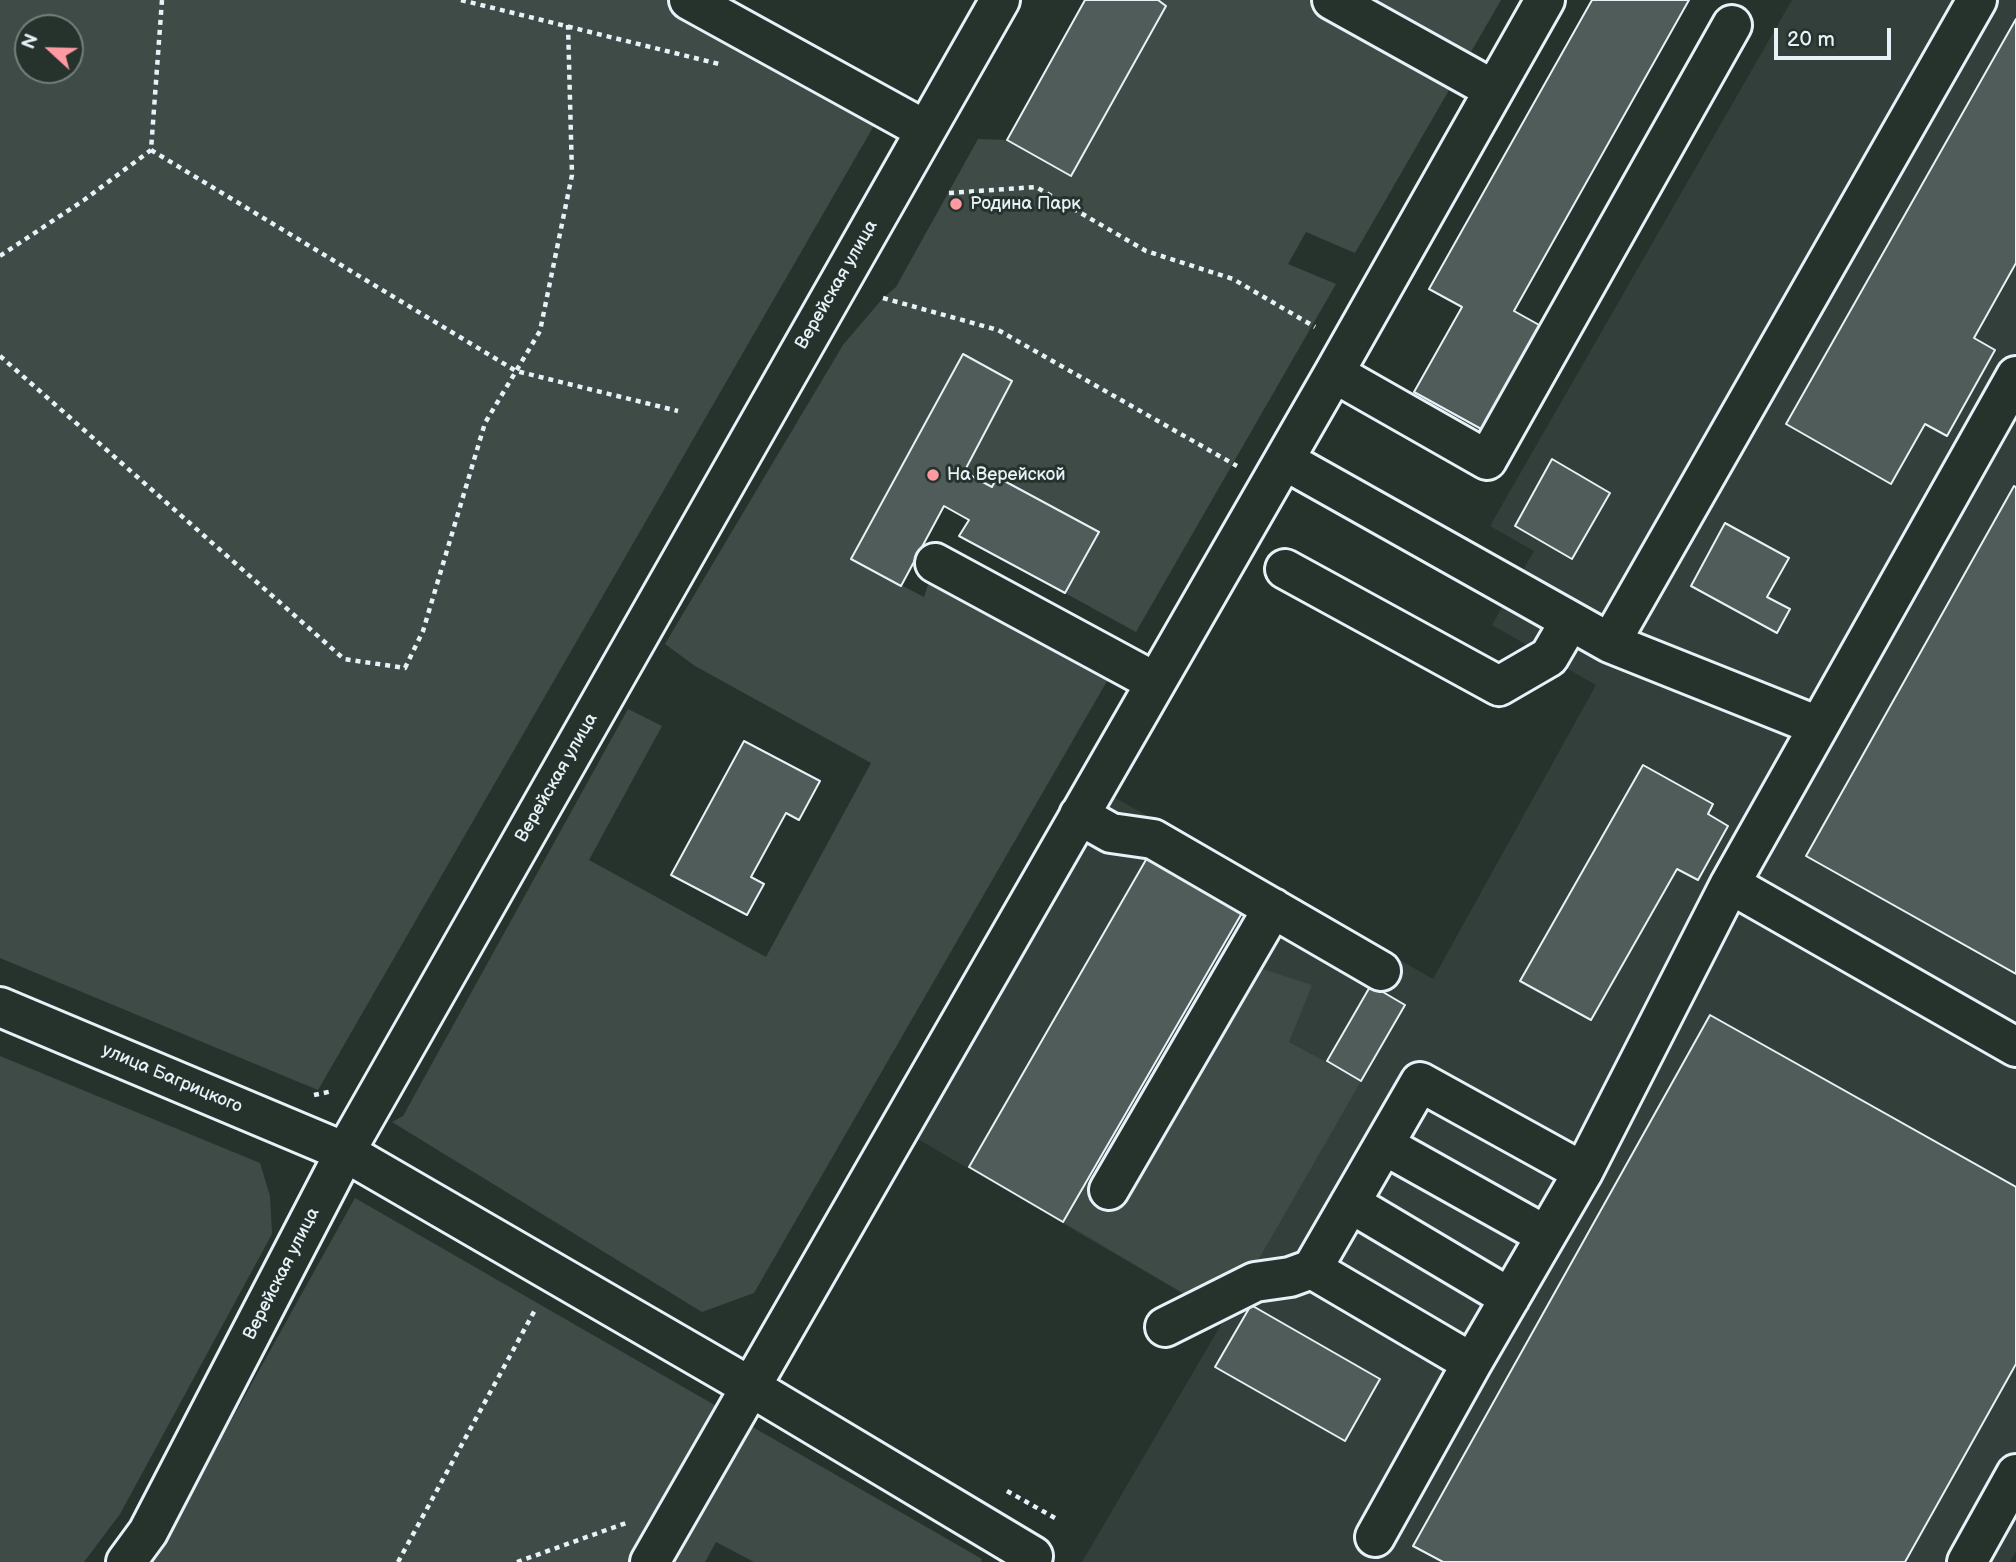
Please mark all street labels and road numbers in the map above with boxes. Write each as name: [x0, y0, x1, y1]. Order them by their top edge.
street label: Верейская улица: [791, 217, 883, 353]
street label: Верейская улица: [511, 710, 603, 846]
street label: улица Багрицкого: [99, 1040, 245, 1118]
street label: Верейская улица: [239, 1204, 325, 1344]

